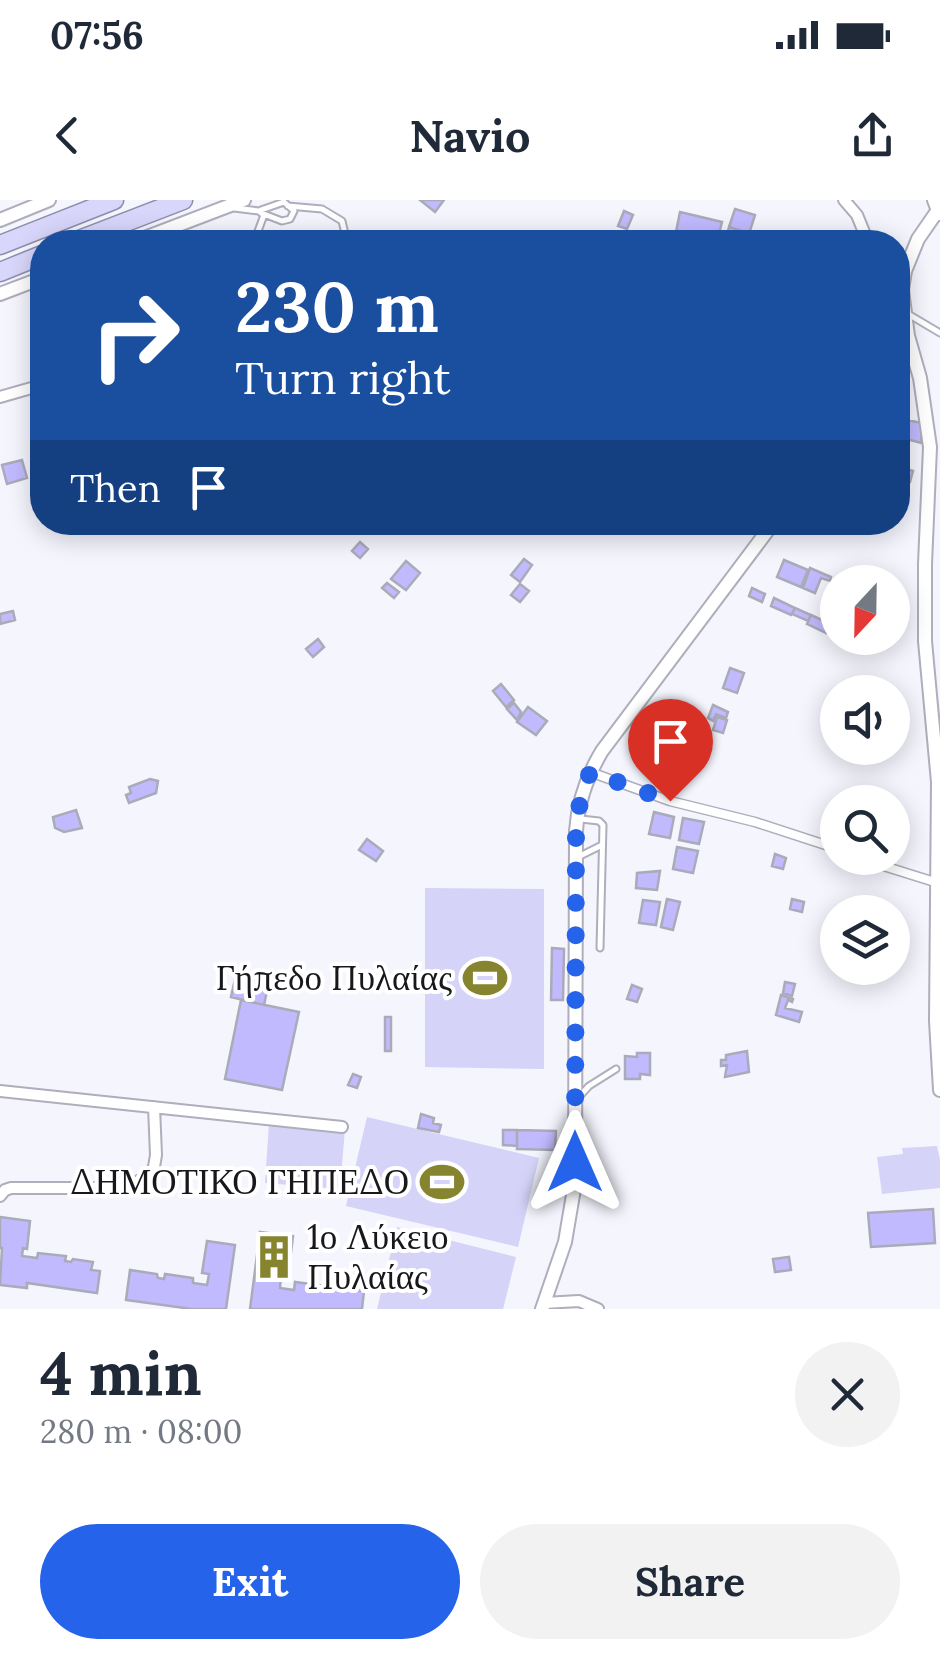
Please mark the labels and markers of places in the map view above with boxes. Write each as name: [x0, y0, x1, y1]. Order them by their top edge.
pin: [628, 699, 713, 802]
sports icon: Γήπεδο Πυλαίας: [461, 954, 509, 1002]
place label: Γήπεδο Πυλαίας: [215, 955, 452, 1000]
sports icon: ΔΗΜΟΤΙΚΟ ΓΗΠΕΔΟ: [418, 1158, 466, 1206]
place label: ΔΗΜΟΤΙΚΟ ΓΗΠΕΔΟ: [70, 1159, 409, 1204]
place label: 1ο Λύκειο Πυλαίας: [307, 1214, 448, 1299]
building icon: 1ο Λύκειο Πυλαίας: [250, 1233, 298, 1281]

